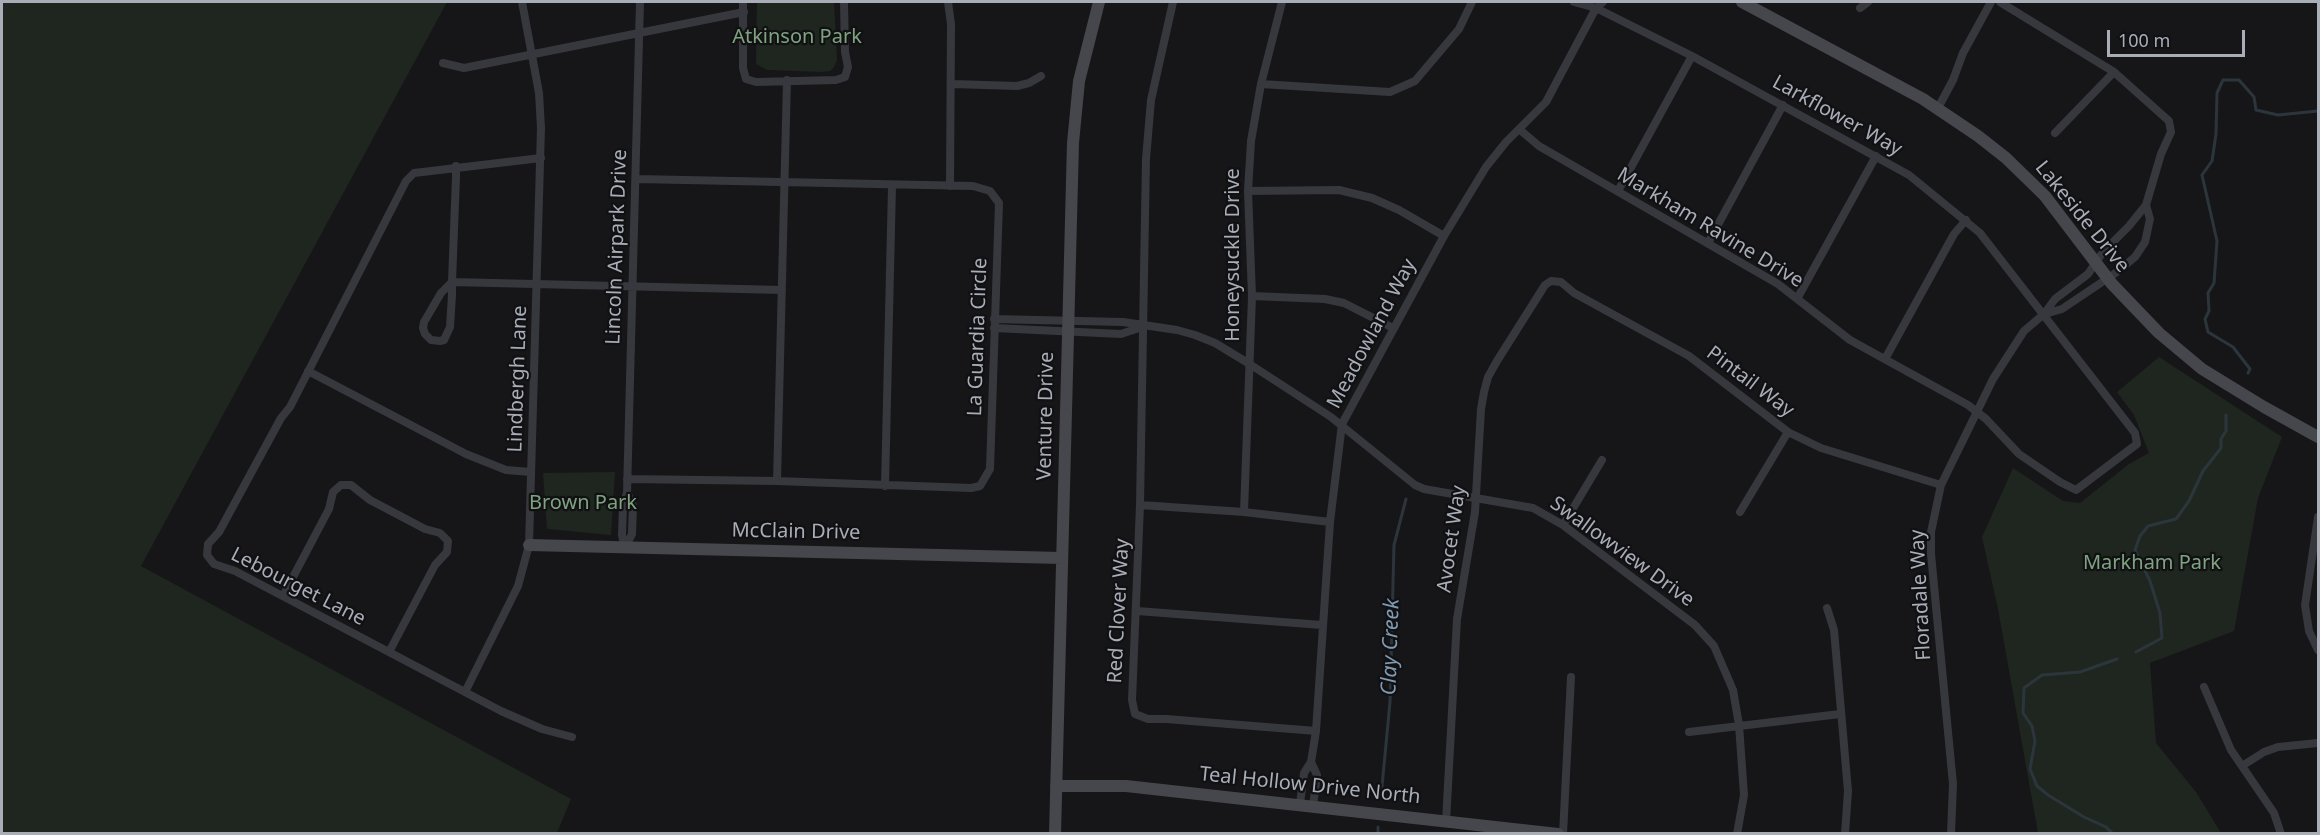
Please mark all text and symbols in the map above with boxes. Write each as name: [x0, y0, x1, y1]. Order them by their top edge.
scale bar: [2110, 18, 2248, 56]
park label: Atkinson Park: [732, 25, 862, 49]
text: 100 m: [2118, 28, 2170, 52]
street label: Larkflower Way: [1768, 70, 1906, 162]
street label: Lincoln Airpark Drive: [602, 149, 632, 345]
street label: Lakeside Drive: [2030, 156, 2134, 278]
street label: Markham Ravine Drive: [1613, 163, 1807, 293]
street label: Honeysuckle Drive: [1221, 168, 1245, 342]
street label: Meadowland Way: [1322, 255, 1422, 413]
street label: La Guardia Circle: [963, 257, 993, 417]
street label: Lindbergh Lane: [503, 305, 533, 453]
street label: Pintail Way: [1702, 341, 1798, 423]
street label: Venture Drive: [1033, 351, 1059, 481]
street label: Avocet Way: [1433, 484, 1471, 594]
park label: Brown Park: [529, 491, 637, 515]
street label: Swallowview Drive: [1545, 492, 1699, 612]
street label: McClain Drive: [731, 519, 861, 545]
street label: Floradale Way: [1906, 529, 1936, 661]
street label: Red Clover Way: [1103, 538, 1135, 684]
street label: Lebourget Lane: [227, 543, 369, 631]
park label: Markham Park: [2083, 551, 2221, 575]
water label: Clay Creek: [1377, 598, 1405, 696]
street label: Teal Hollow Drive North: [1198, 762, 1422, 810]

